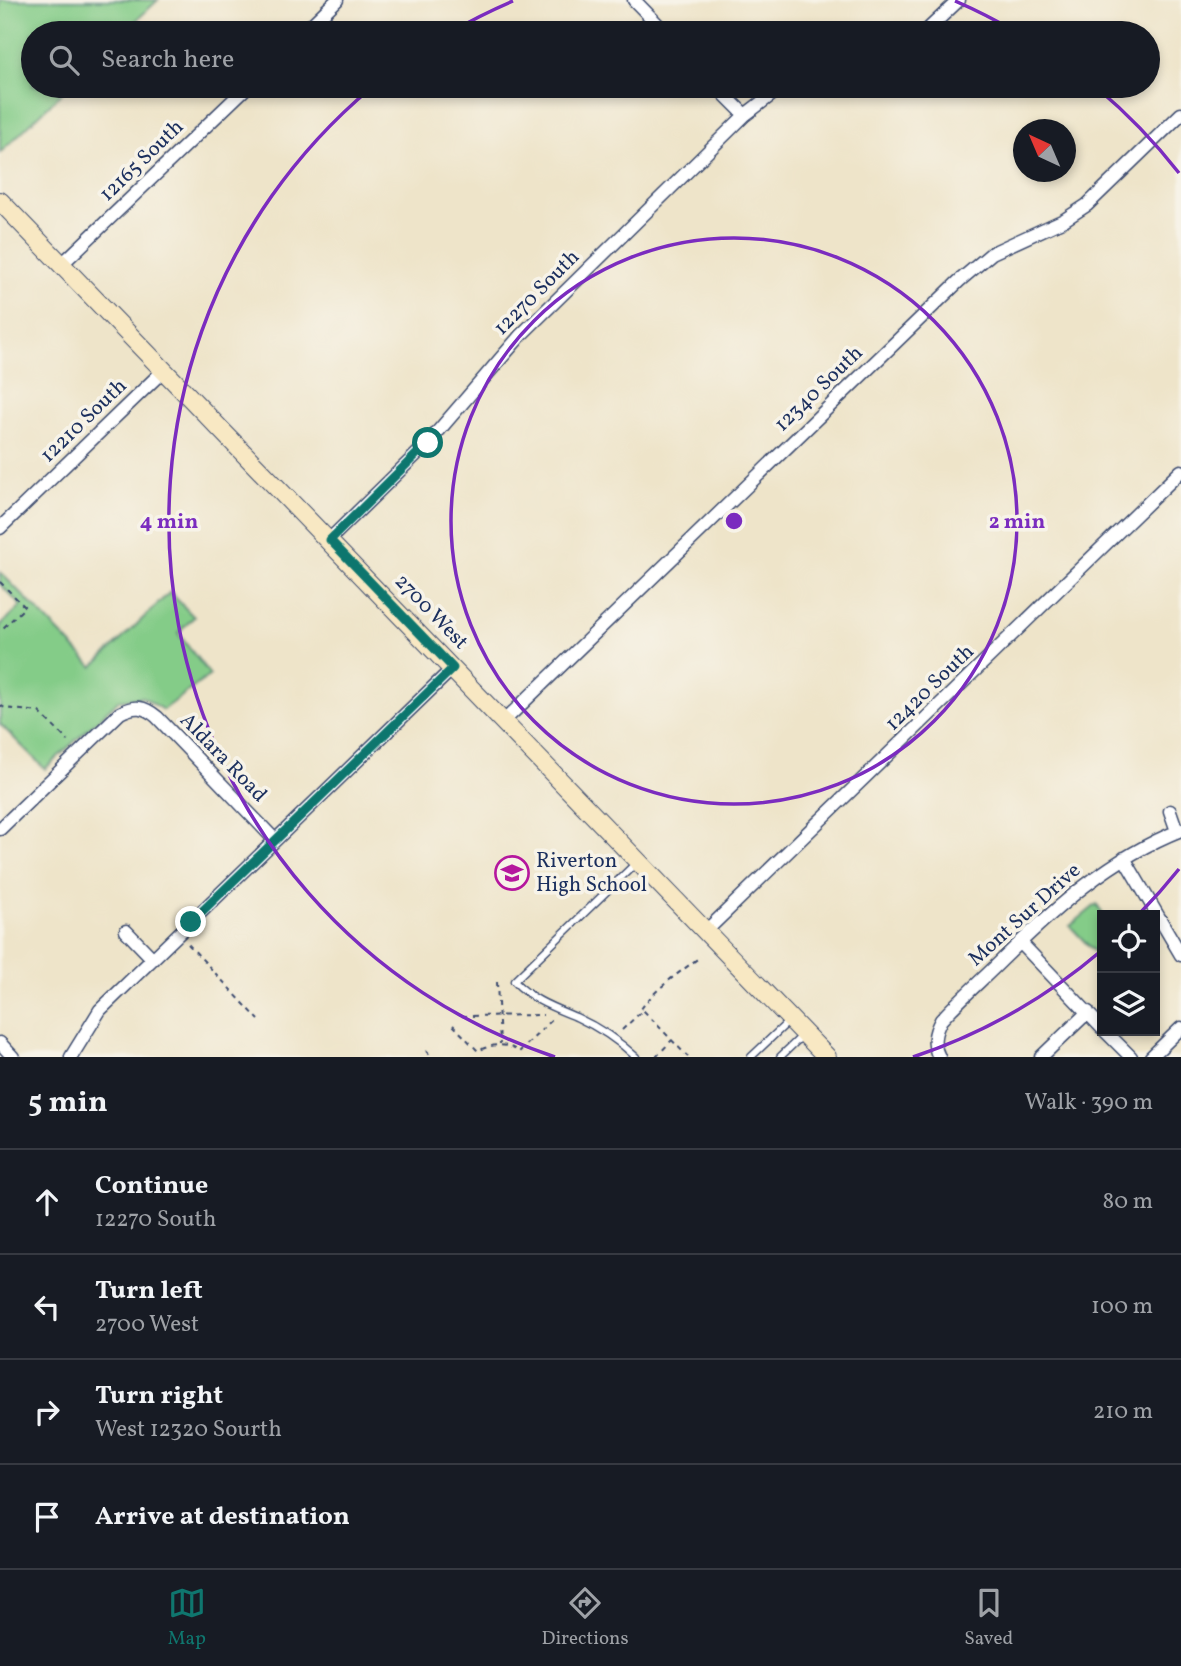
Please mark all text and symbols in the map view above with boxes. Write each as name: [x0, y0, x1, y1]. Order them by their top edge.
search box: [21, 21, 1160, 98]
icon: search: [45, 41, 83, 79]
text: Search here: [101, 42, 234, 78]
street label: 12165 South: [93, 113, 191, 209]
north arrow: [1013, 119, 1076, 182]
street label: 12270 South: [488, 244, 586, 342]
street label: 12340 South: [768, 339, 870, 439]
street label: 12210 South: [34, 372, 134, 470]
route start: [412, 427, 443, 458]
text: 4 min: [140, 508, 198, 537]
text: 2 min: [989, 508, 1045, 537]
centre of rings: [722, 509, 746, 533]
street label: 2700 West: [388, 568, 474, 656]
street label: 12420 South: [879, 638, 981, 738]
street label: Aldara Road: [173, 707, 273, 809]
place label: Riverton High School: [536, 847, 647, 900]
school or university icon: Riverton High School: [493, 854, 531, 892]
street label: Mont Sur Drive: [962, 857, 1088, 973]
route end: [175, 906, 206, 937]
map controls: [1097, 910, 1160, 1036]
button: locate: [1097, 910, 1160, 973]
button: layers: [1097, 973, 1160, 1036]
text: 5 min: [28, 1082, 108, 1124]
text: Walk · 390 m: [1024, 1087, 1153, 1119]
text: Continue: [95, 1168, 208, 1204]
icon: ahead: [28, 1183, 66, 1221]
text: 80 m: [1103, 1186, 1153, 1218]
text: 12270 South: [95, 1204, 216, 1236]
text: Turn left: [95, 1273, 203, 1309]
icon: left: [28, 1288, 66, 1326]
text: 100 m: [1091, 1291, 1153, 1323]
text: 2700 West: [95, 1309, 199, 1341]
text: Turn right: [95, 1378, 223, 1414]
icon: right: [28, 1393, 66, 1431]
text: 210 m: [1093, 1396, 1153, 1428]
text: West 12320 Sourth: [95, 1414, 282, 1446]
icon: arrive: [28, 1498, 66, 1536]
text: Arrive at destination: [95, 1499, 350, 1535]
tab: Map: [168, 1584, 206, 1652]
tab: Directions: [542, 1584, 629, 1652]
tab: Saved: [964, 1584, 1013, 1652]

